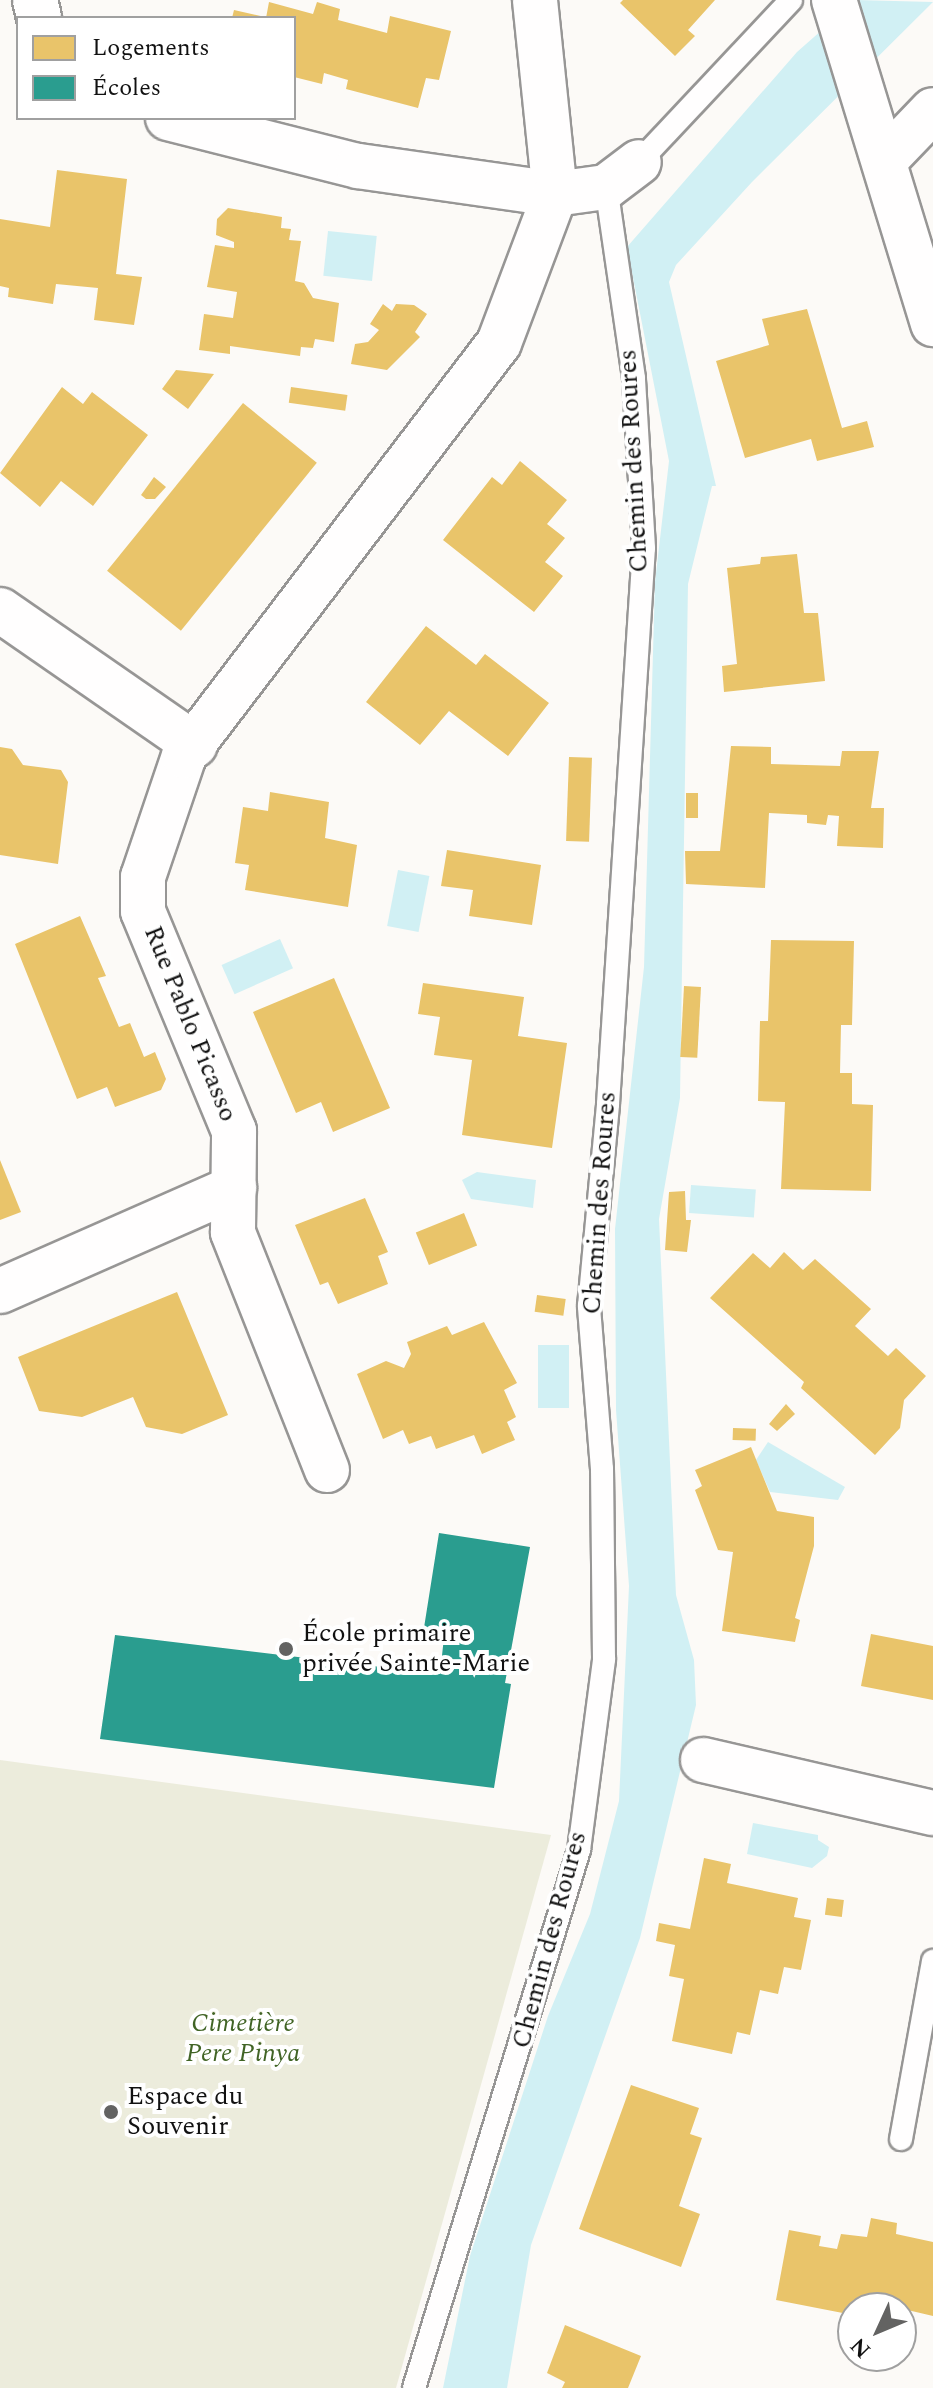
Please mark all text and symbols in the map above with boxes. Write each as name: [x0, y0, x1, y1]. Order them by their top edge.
legend: [16, 16, 296, 120]
text: Logements: [92, 30, 210, 66]
text: Écoles: [92, 70, 161, 106]
street label: Chemin des Roures: [613, 349, 655, 573]
street label: Rue Pablo Picasso: [137, 922, 243, 1126]
street label: Chemin des Roures: [577, 1090, 623, 1316]
place label: École primaire privée Sainte-Marie: [302, 1618, 530, 1680]
marker: École primaire privée Sainte-Marie: [277, 1640, 295, 1658]
street label: Chemin des Roures: [506, 1828, 594, 2052]
park label: Cimetière Pere Pinya: [186, 2008, 300, 2070]
place label: Espace du Souvenir: [127, 2081, 243, 2142]
marker: Espace du Souvenir: [102, 2103, 120, 2121]
north arrow: [837, 2292, 917, 2372]
text: N: [843, 2330, 879, 2366]

